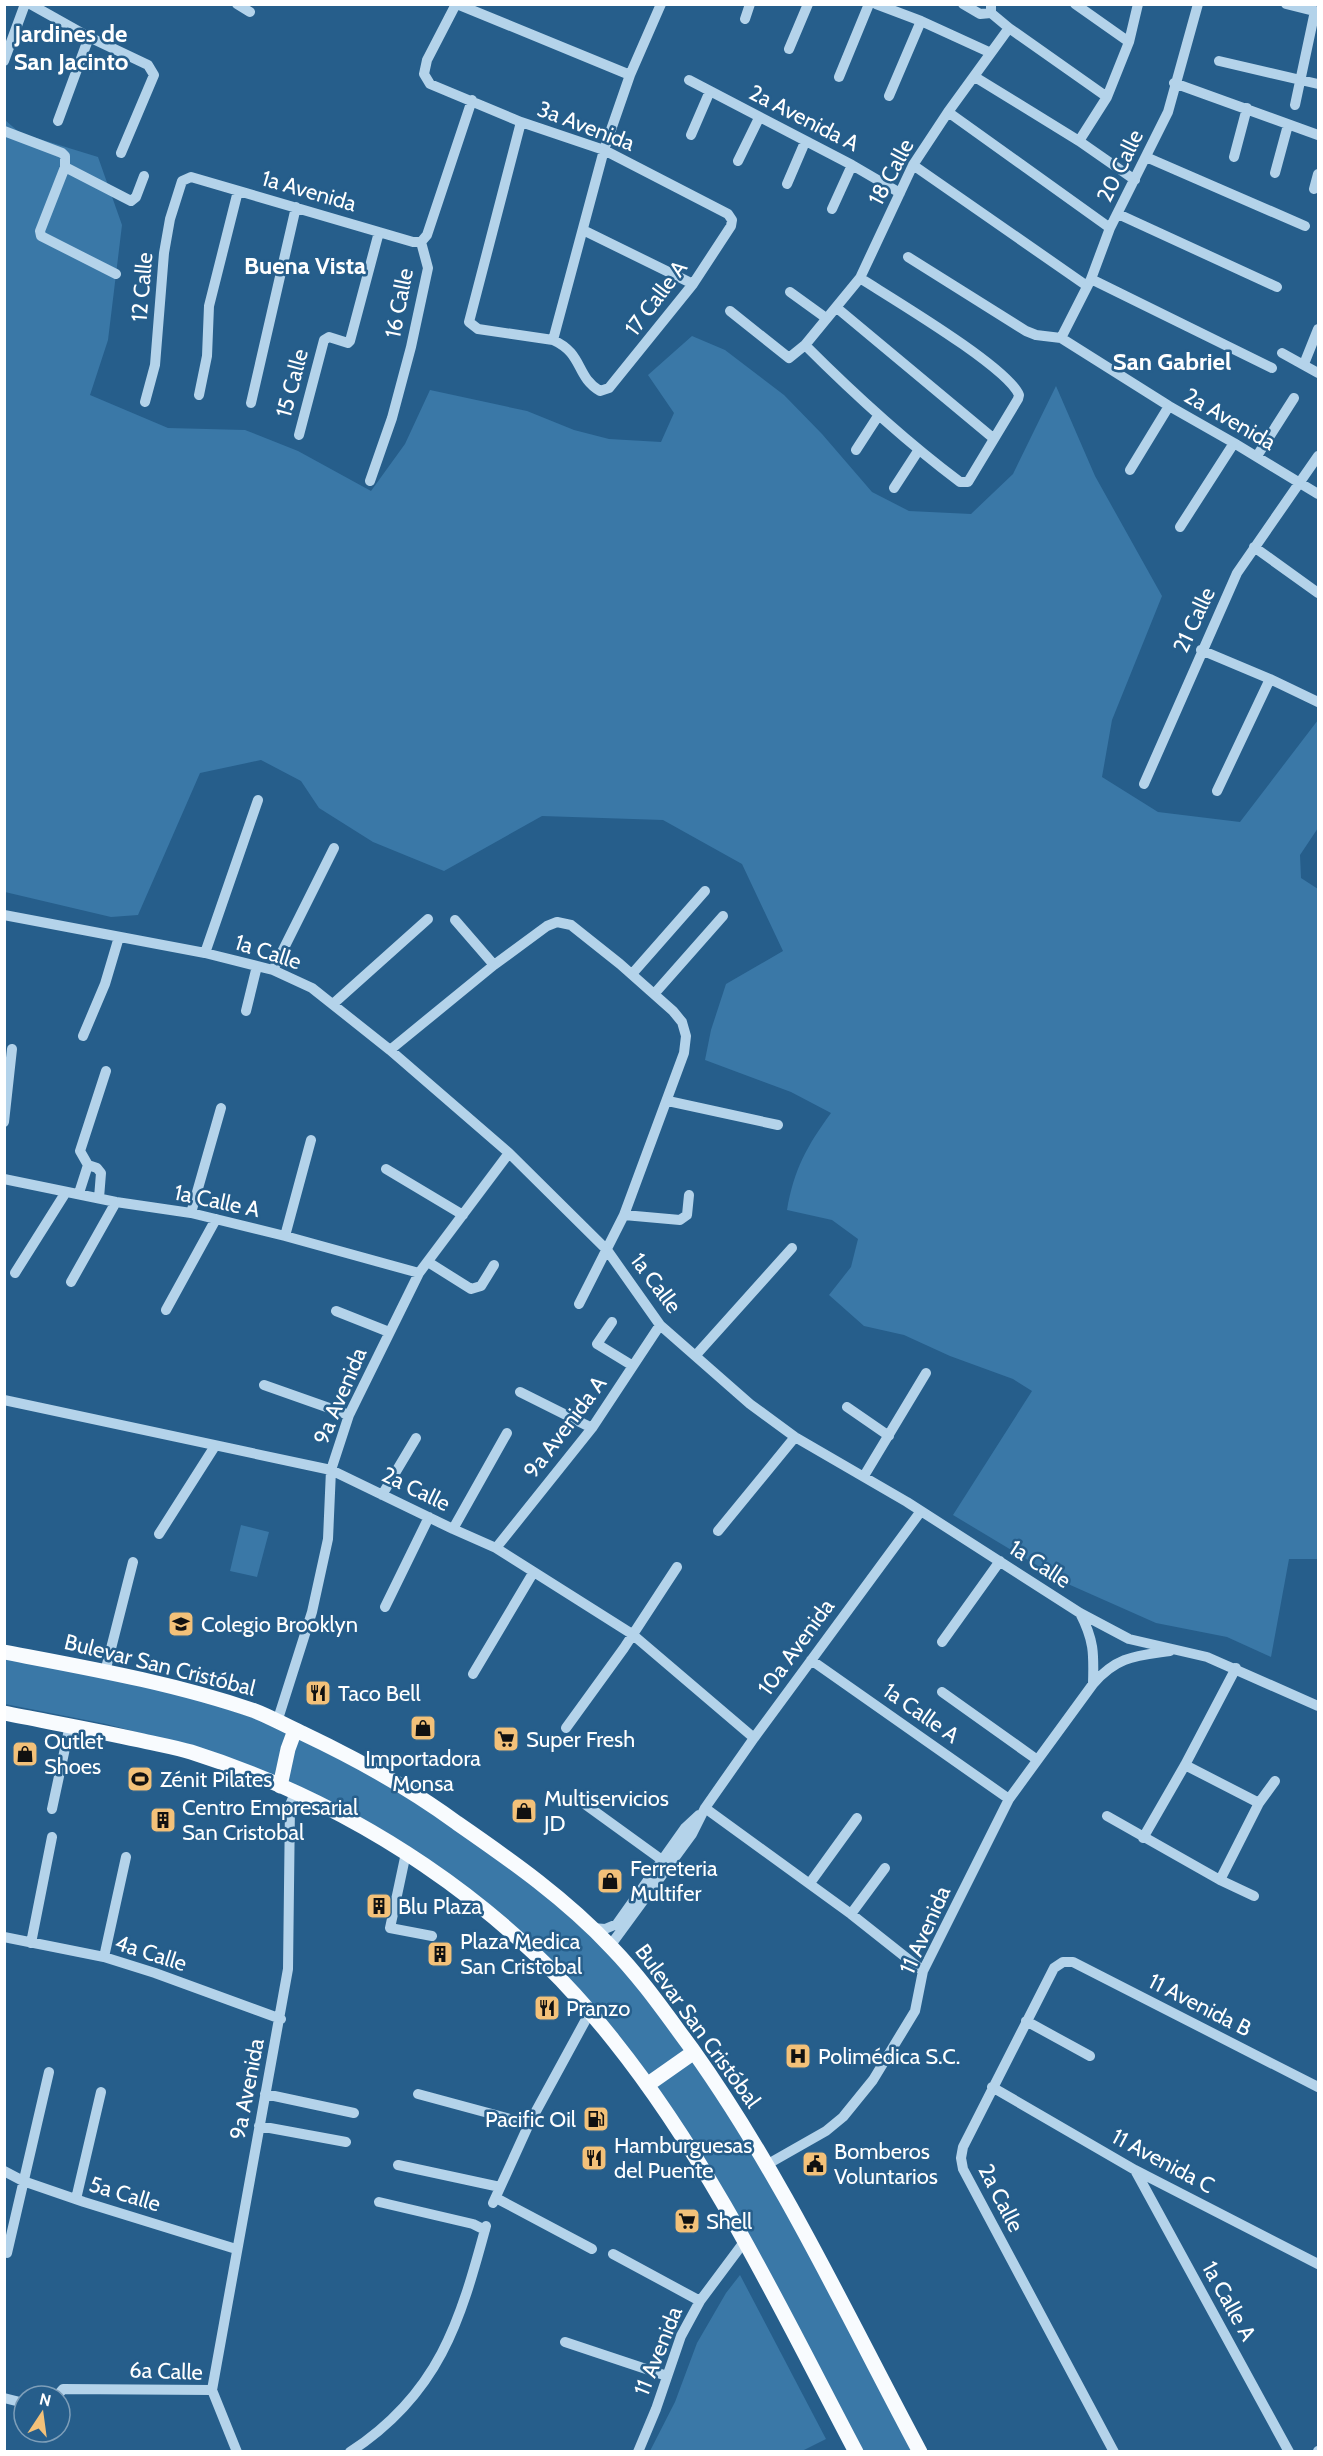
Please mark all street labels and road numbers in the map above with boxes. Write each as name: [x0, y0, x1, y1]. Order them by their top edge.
street label: 2a Avenida A: [744, 79, 864, 157]
street label: 3a Avenida: [534, 95, 639, 157]
street label: 20 Calle: [1091, 125, 1149, 207]
street label: 18 Calle: [862, 134, 920, 210]
street label: 1a Avenida: [259, 165, 360, 217]
street label: 12 Calle: [126, 251, 158, 323]
street label: 17 Calle A: [619, 255, 693, 341]
street label: 16 Calle: [379, 266, 419, 340]
street label: 15 Calle: [270, 346, 314, 420]
street label: 2a Avenida: [1179, 382, 1281, 456]
street label: 21 Calle: [1167, 583, 1221, 657]
street label: 1a Calle: [231, 929, 305, 975]
street label: 1a Calle A: [172, 1179, 263, 1223]
street label: 1a Calle: [625, 1248, 687, 1318]
street label: 9a Avenida: [308, 1343, 373, 1448]
street label: 9a Avenida A: [518, 1370, 612, 1483]
street label: 2a Calle: [377, 1461, 455, 1517]
street label: 1a Calle: [1004, 1534, 1076, 1594]
street label: 10a Avenida: [752, 1593, 840, 1700]
street label: Bulevar San Cristóbal: [62, 1628, 259, 1702]
street label: 1a Calle A: [878, 1677, 965, 1749]
street label: 11 Avenida: [894, 1881, 957, 1978]
street label: 4a Calle: [112, 1929, 190, 1977]
street label: Bulevar San Cristóbal: [629, 1939, 767, 2114]
street label: 11 Avenida B: [1144, 1968, 1256, 2042]
street label: 9a Avenida: [224, 2036, 270, 2142]
street label: 11 Avenida C: [1107, 2123, 1219, 2199]
street label: 2a Calle: [972, 2159, 1030, 2237]
street label: 5a Calle: [86, 2170, 164, 2218]
street label: 1a Calle A: [1196, 2256, 1262, 2346]
street label: 11 Avenida: [628, 2302, 688, 2399]
street label: 6a Calle: [129, 2356, 203, 2386]

